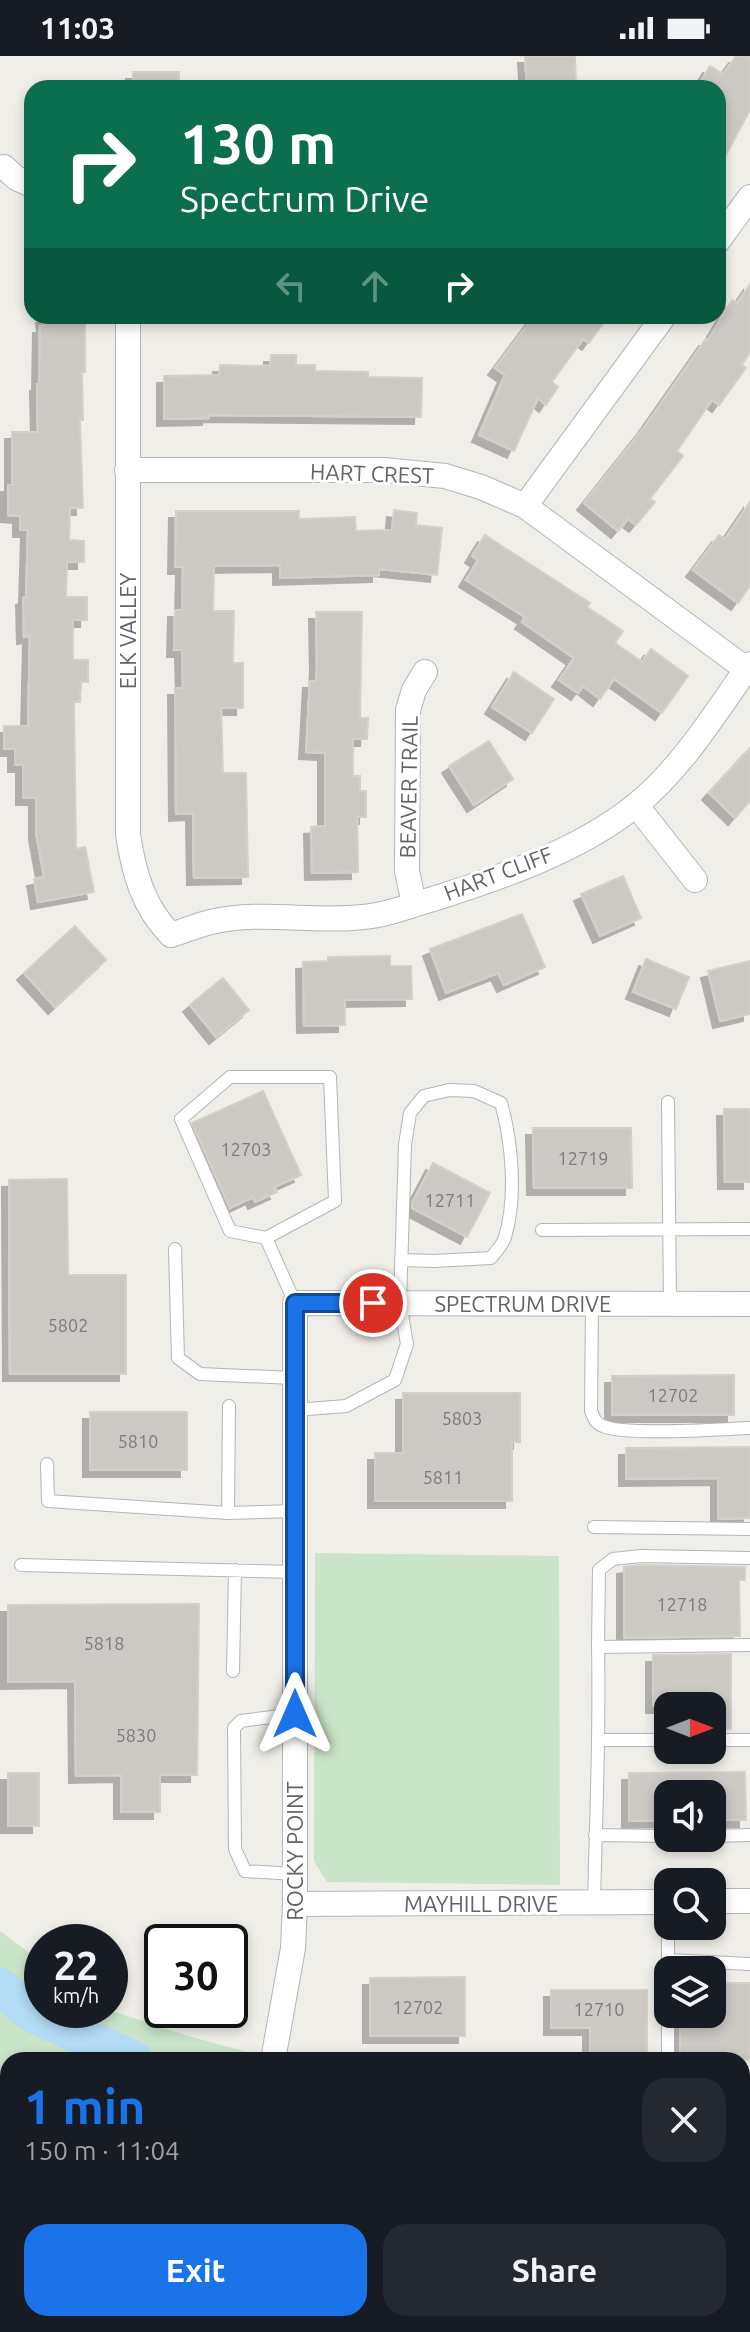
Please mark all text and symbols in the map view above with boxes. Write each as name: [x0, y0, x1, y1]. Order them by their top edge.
text: 11:03: [40, 11, 115, 45]
icon: right: [48, 112, 152, 216]
text: 130 m: [180, 112, 336, 175]
text: Spectrum Drive: [180, 178, 429, 219]
icon: left: [269, 264, 313, 308]
icon: ahead: [353, 264, 397, 308]
icon: right: [437, 264, 481, 308]
street label: HART CREST: [310, 458, 434, 488]
street label: ELK VALLEY: [115, 572, 140, 689]
street label: BEAVER TRAIL: [394, 715, 422, 859]
street label: HART CLIFF: [440, 841, 556, 905]
house number: 12703: [221, 1139, 271, 1159]
house number: 12719: [558, 1148, 608, 1168]
house number: 12711: [425, 1190, 475, 1210]
pin: [339, 1269, 407, 1337]
icon: arrive: [351, 1281, 395, 1325]
street label: SPECTRUM DRIVE: [435, 1291, 611, 1316]
house number: 5802: [48, 1315, 88, 1335]
house number: 12702: [648, 1385, 698, 1405]
house number: 5803: [442, 1408, 482, 1428]
house number: 5810: [118, 1431, 158, 1451]
house number: 5811: [423, 1467, 463, 1487]
house number: 12718: [657, 1594, 707, 1614]
house number: 5818: [84, 1633, 124, 1653]
position arrow: [253, 1672, 337, 1756]
north arrow: [654, 1692, 726, 1764]
map controls: [654, 1692, 726, 2028]
house number: 5830: [116, 1725, 156, 1745]
button: sound: [654, 1780, 726, 1852]
street label: ROCKY POINT: [282, 1781, 307, 1921]
button: search: [654, 1868, 726, 1940]
street label: MAYHILL DRIVE: [404, 1891, 558, 1916]
speed limit sign: 30: [144, 1924, 248, 2028]
text: 22: [53, 1943, 99, 1988]
button: layers: [654, 1956, 726, 2028]
text: km/h: [53, 1984, 99, 2007]
house number: 12702: [393, 1997, 443, 2017]
house number: 12710: [574, 1999, 624, 2019]
button: close: [642, 2078, 726, 2162]
text: 1 min: [24, 2079, 145, 2133]
text: 150 m · 11:04: [24, 2136, 180, 2165]
button: Exit: [24, 2224, 367, 2316]
button: Share: [383, 2224, 726, 2316]

